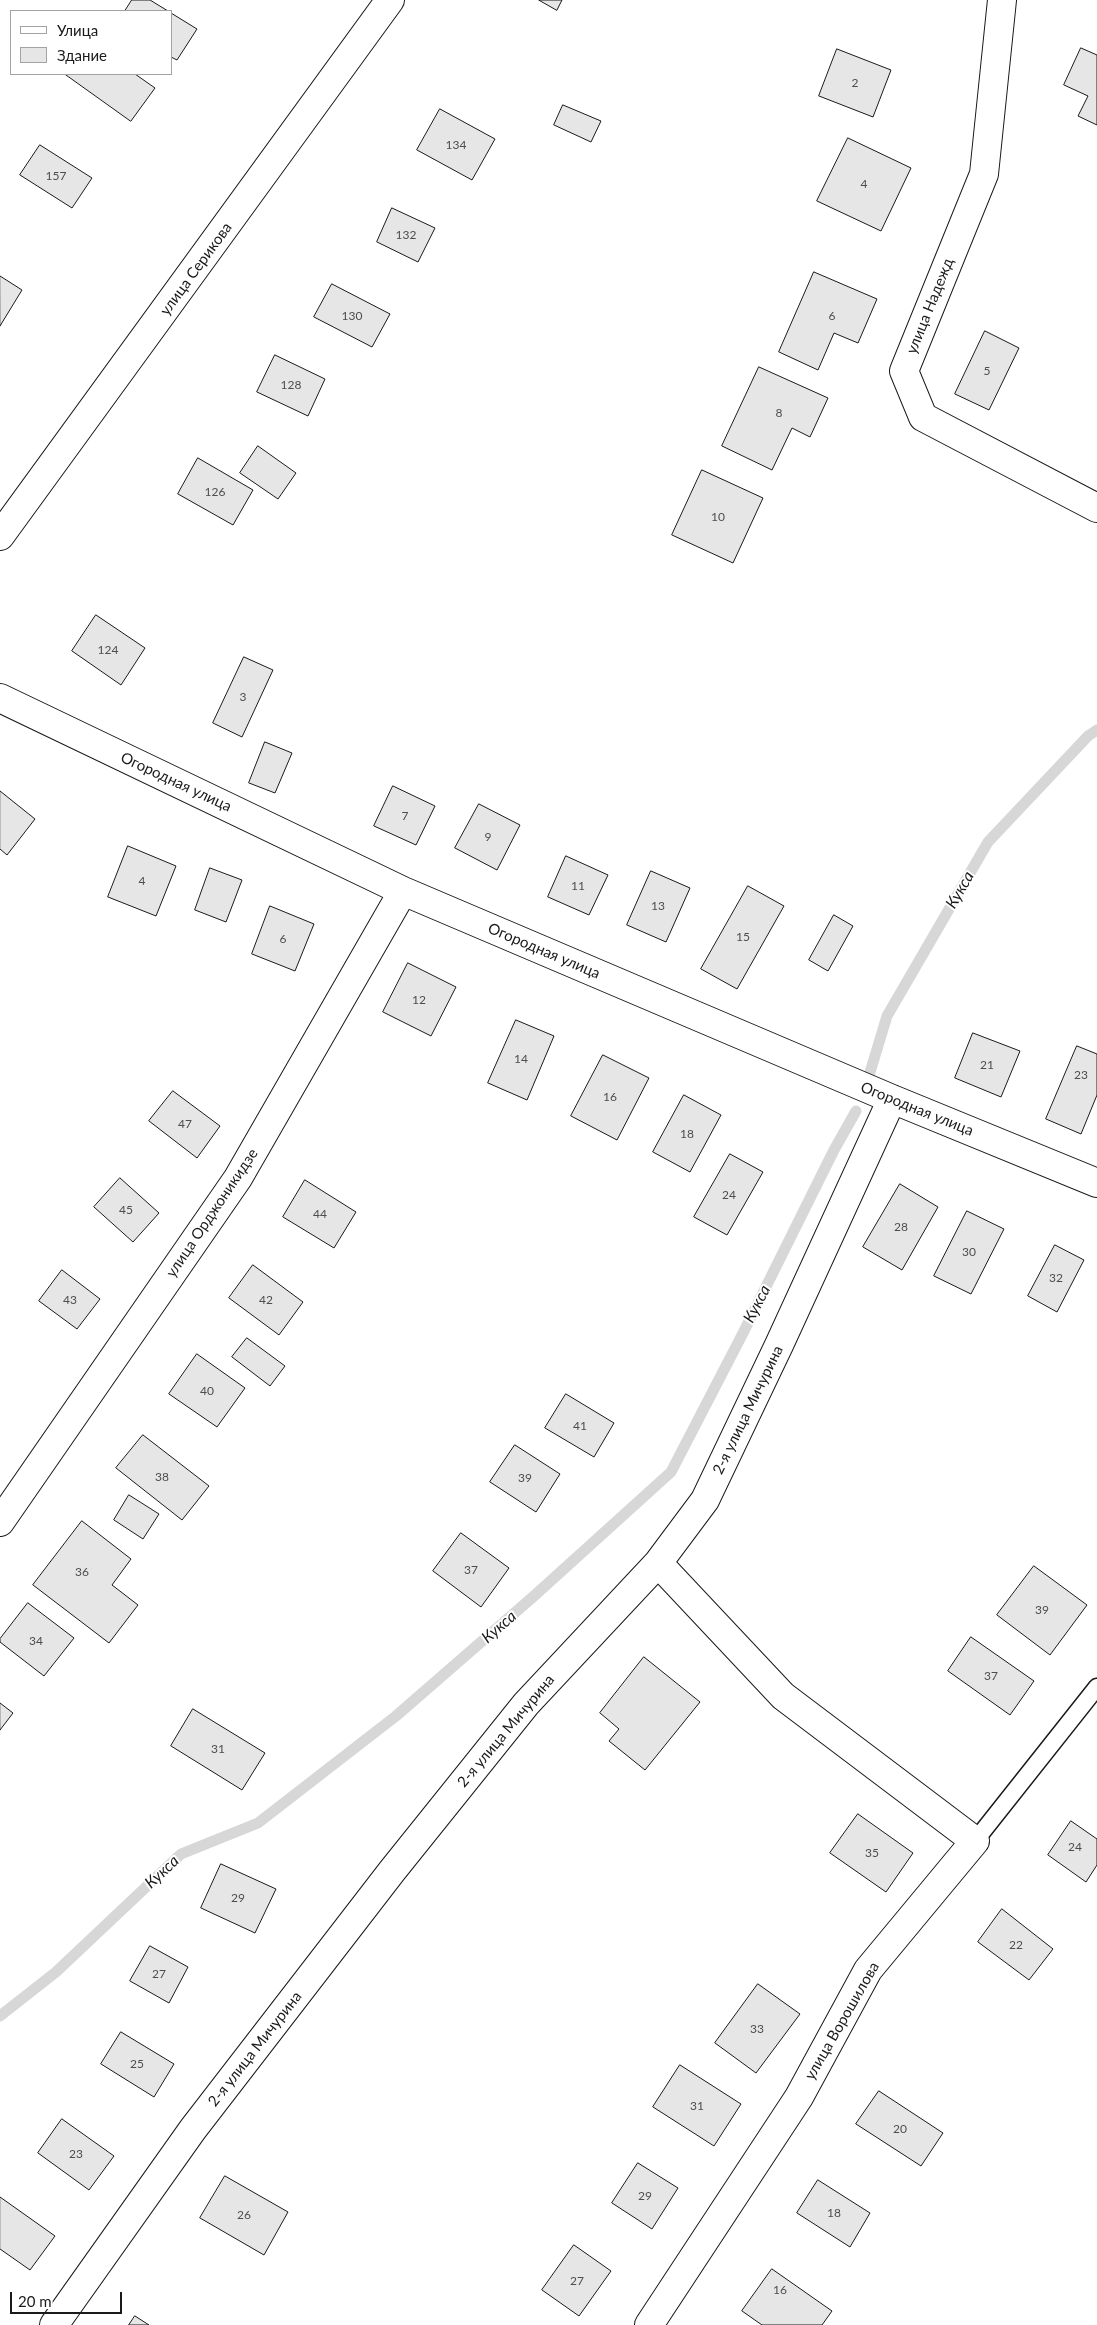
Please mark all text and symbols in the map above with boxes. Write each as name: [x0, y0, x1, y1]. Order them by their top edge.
legend: [10, 10, 172, 75]
text: Улица: [57, 21, 98, 39]
text: Здание: [57, 46, 107, 64]
house number: 2: [852, 76, 858, 90]
house number: 134: [446, 138, 466, 152]
house number: 157: [46, 169, 66, 183]
house number: 4: [861, 177, 867, 191]
street label: улица Серикова: [156, 219, 236, 319]
house number: 132: [396, 228, 416, 242]
street label: улица Надежд: [903, 256, 957, 356]
house number: 130: [342, 309, 362, 323]
house number: 6: [829, 309, 835, 323]
house number: 5: [984, 364, 990, 378]
house number: 128: [281, 378, 301, 392]
house number: 8: [776, 406, 782, 420]
house number: 126: [205, 485, 225, 499]
house number: 10: [711, 510, 725, 524]
house number: 124: [98, 643, 118, 657]
house number: 3: [240, 690, 246, 704]
street label: Огородная улица: [118, 748, 234, 816]
house number: 7: [402, 809, 408, 823]
house number: 9: [485, 830, 491, 844]
water label: Кукса: [942, 868, 978, 912]
house number: 4: [139, 874, 145, 888]
house number: 11: [571, 879, 585, 893]
house number: 13: [651, 899, 665, 913]
street label: Огородная улица: [485, 919, 603, 983]
house number: 15: [736, 930, 750, 944]
house number: 6: [280, 932, 286, 946]
house number: 12: [412, 993, 426, 1007]
house number: 14: [514, 1052, 528, 1066]
house number: 21: [980, 1058, 994, 1072]
house number: 23: [1074, 1068, 1088, 1082]
street label: Огородная улица: [858, 1078, 976, 1140]
house number: 16: [603, 1090, 617, 1104]
house number: 47: [178, 1117, 192, 1131]
house number: 18: [680, 1127, 694, 1141]
street label: улица Орджоникидзе: [162, 1145, 262, 1281]
house number: 24: [722, 1188, 736, 1202]
house number: 45: [119, 1203, 133, 1217]
house number: 44: [313, 1207, 327, 1221]
house number: 28: [894, 1220, 908, 1234]
house number: 30: [962, 1245, 976, 1259]
house number: 32: [1049, 1271, 1063, 1285]
water label: Кукса: [739, 1282, 775, 1326]
house number: 43: [63, 1293, 77, 1307]
house number: 42: [259, 1293, 273, 1307]
street label: 2-я улица Мичурина: [709, 1343, 787, 1477]
house number: 40: [200, 1384, 214, 1398]
house number: 41: [573, 1419, 587, 1433]
house number: 38: [155, 1470, 169, 1484]
house number: 39: [518, 1471, 532, 1485]
house number: 37: [464, 1563, 478, 1577]
house number: 36: [75, 1565, 89, 1579]
house number: 39: [1035, 1603, 1049, 1617]
water label: Кукса: [478, 1607, 520, 1647]
house number: 34: [29, 1634, 43, 1648]
house number: 37: [984, 1669, 998, 1683]
street label: 2-я улица Мичурина: [454, 1671, 558, 1791]
house number: 31: [211, 1742, 225, 1756]
house number: 24: [1068, 1840, 1082, 1854]
house number: 35: [865, 1846, 879, 1860]
water label: Кукса: [141, 1851, 183, 1893]
house number: 29: [231, 1891, 245, 1905]
house number: 22: [1009, 1938, 1023, 1952]
street label: улица Ворошилова: [801, 1959, 883, 2083]
house number: 27: [152, 1967, 166, 1981]
street label: 2-я улица Мичурина: [204, 1988, 306, 2110]
house number: 33: [750, 2022, 764, 2036]
house number: 25: [130, 2057, 144, 2071]
house number: 31: [690, 2099, 704, 2113]
house number: 20: [893, 2122, 907, 2136]
house number: 23: [69, 2147, 83, 2161]
house number: 29: [638, 2189, 652, 2203]
house number: 18: [827, 2206, 841, 2220]
house number: 26: [237, 2208, 251, 2222]
house number: 27: [570, 2274, 584, 2288]
scale bar: [12, 2282, 125, 2314]
house number: 16: [773, 2283, 787, 2297]
text: 20 m: [18, 2292, 52, 2310]

